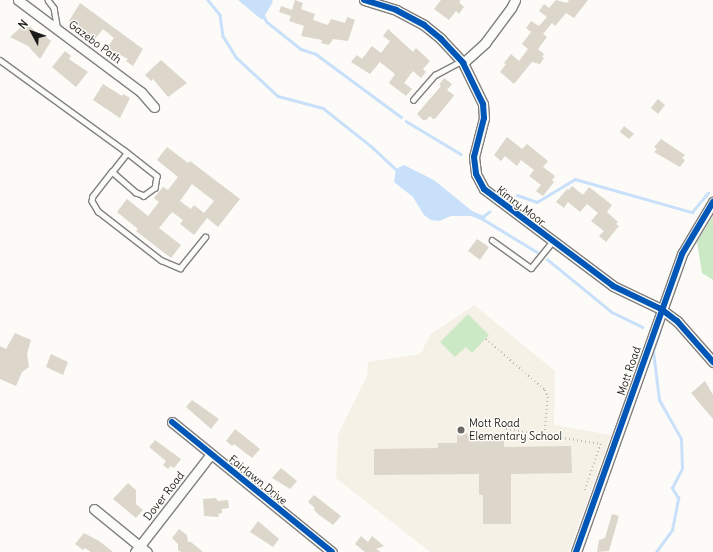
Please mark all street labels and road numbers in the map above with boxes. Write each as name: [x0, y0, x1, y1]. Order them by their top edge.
street label: Gazebo Path: [66, 18, 124, 66]
street label: Kimry Moor: [494, 183, 548, 229]
street label: Mott Road: [614, 345, 644, 397]
street label: Fairlawn Drive: [226, 452, 290, 508]
street label: Dover Road: [141, 469, 187, 523]

